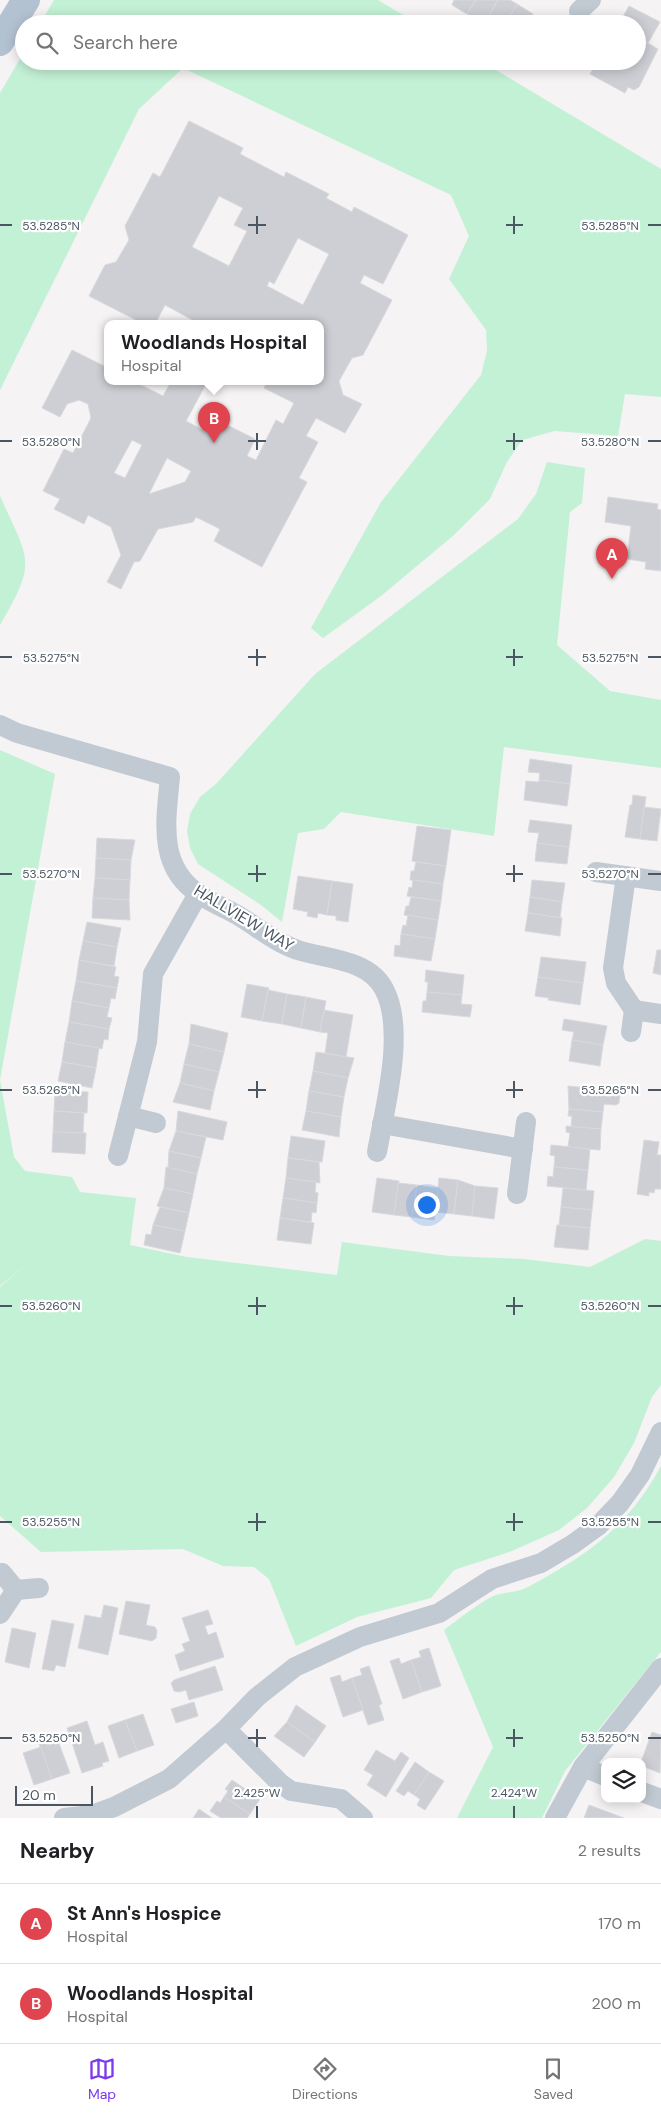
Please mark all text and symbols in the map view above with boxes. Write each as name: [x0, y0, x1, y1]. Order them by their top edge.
search box: [15, 15, 646, 70]
icon: search: [33, 29, 61, 57]
text: Search here: [73, 30, 178, 55]
text: 53.5285°N: [22, 218, 80, 234]
text: 53.5285°N: [581, 218, 639, 234]
popup: [104, 320, 324, 385]
text: Woodlands Hospital: [121, 330, 307, 355]
text: Hospital: [121, 355, 182, 376]
pin: B: [198, 402, 230, 443]
text: 53.5280°N: [22, 434, 80, 450]
text: 53.5280°N: [581, 434, 639, 450]
pin: A: [596, 538, 628, 579]
text: 53.5275°N: [23, 650, 79, 666]
text: 53.5275°N: [582, 650, 638, 666]
text: 53.5270°N: [22, 866, 80, 882]
text: 53.5270°N: [581, 866, 639, 882]
street label: HALLVIEW WAY: [190, 880, 298, 956]
text: 53.5265°N: [22, 1082, 80, 1098]
text: 53.5265°N: [581, 1082, 639, 1098]
your location: [414, 1192, 440, 1218]
text: 53.5260°N: [22, 1298, 80, 1314]
text: 53.5260°N: [581, 1298, 639, 1314]
text: 53.5255°N: [22, 1514, 80, 1530]
text: 53.5255°N: [581, 1514, 639, 1530]
text: 53.5250°N: [22, 1730, 80, 1746]
text: 53.5250°N: [581, 1730, 639, 1746]
map controls: [601, 1758, 646, 1803]
button: layers: [601, 1758, 646, 1803]
scale bar: [15, 1783, 92, 1806]
text: 2.425°W: [234, 1785, 281, 1801]
text: 2.424°W: [491, 1785, 538, 1801]
text: 20 m: [22, 1786, 56, 1804]
text: Nearby: [20, 1837, 94, 1865]
text: 2 results: [578, 1840, 641, 1861]
text: St Ann's Hospice: [67, 1901, 221, 1926]
text: A: [30, 1913, 42, 1934]
text: 170 m: [598, 1913, 641, 1934]
text: Hospital: [67, 1926, 128, 1947]
text: Woodlands Hospital: [67, 1981, 253, 2006]
text: B: [31, 1993, 41, 2014]
text: 200 m: [592, 1993, 641, 2014]
text: Hospital: [67, 2006, 128, 2027]
tab: Map: [88, 2055, 116, 2103]
tab: Directions: [292, 2055, 358, 2103]
tab: Saved: [534, 2055, 573, 2103]

